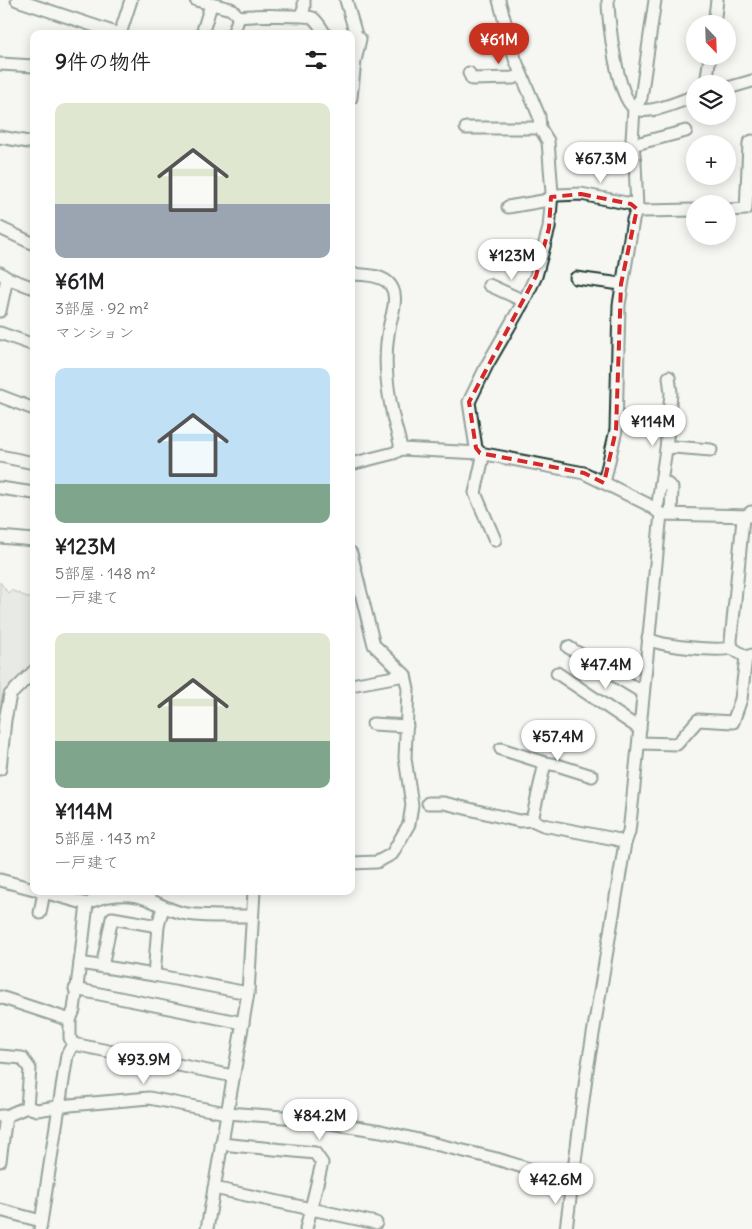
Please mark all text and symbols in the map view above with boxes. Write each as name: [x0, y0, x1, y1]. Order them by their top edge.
north arrow: [686, 15, 736, 65]
map controls: [686, 15, 736, 245]
pin: ¥61M: [469, 22, 529, 65]
text: ¥61M: [480, 29, 518, 49]
icon: filters: [302, 46, 330, 74]
text: 9件の物件: [55, 48, 151, 75]
button: layers: [686, 75, 736, 125]
icon: home: [148, 135, 238, 225]
button: +: [686, 135, 736, 185]
pin: ¥67.3M: [560, 142, 642, 184]
text: ¥67.3M: [575, 148, 627, 168]
button: −: [686, 195, 736, 245]
pin: ¥123M: [477, 238, 547, 281]
text: ¥123M: [489, 245, 535, 265]
text: ¥61M: [55, 268, 105, 295]
text: 3部屋 · 92 m²: [55, 298, 149, 318]
text: マンション: [55, 322, 134, 342]
icon: home: [148, 400, 238, 490]
pin: ¥114M: [618, 404, 688, 447]
text: ¥114M: [631, 411, 675, 431]
text: ¥123M: [55, 533, 116, 560]
text: 5部屋 · 148 m²: [55, 563, 156, 583]
text: 一戸建て: [55, 587, 119, 607]
pin: ¥47.4M: [565, 648, 647, 690]
text: ¥47.4M: [580, 654, 632, 674]
icon: home: [148, 665, 238, 755]
pin: ¥57.4M: [517, 720, 599, 762]
text: ¥57.4M: [532, 726, 584, 746]
text: ¥114M: [55, 798, 113, 825]
text: 5部屋 · 143 m²: [55, 828, 156, 848]
text: 一戸建て: [55, 852, 119, 872]
pin: ¥93.9M: [103, 1042, 185, 1085]
text: ¥93.9M: [117, 1049, 171, 1069]
pin: ¥84.2M: [279, 1098, 361, 1141]
text: ¥84.2M: [294, 1105, 346, 1125]
pin: ¥42.6M: [515, 1162, 597, 1205]
text: ¥42.6M: [530, 1169, 582, 1189]

